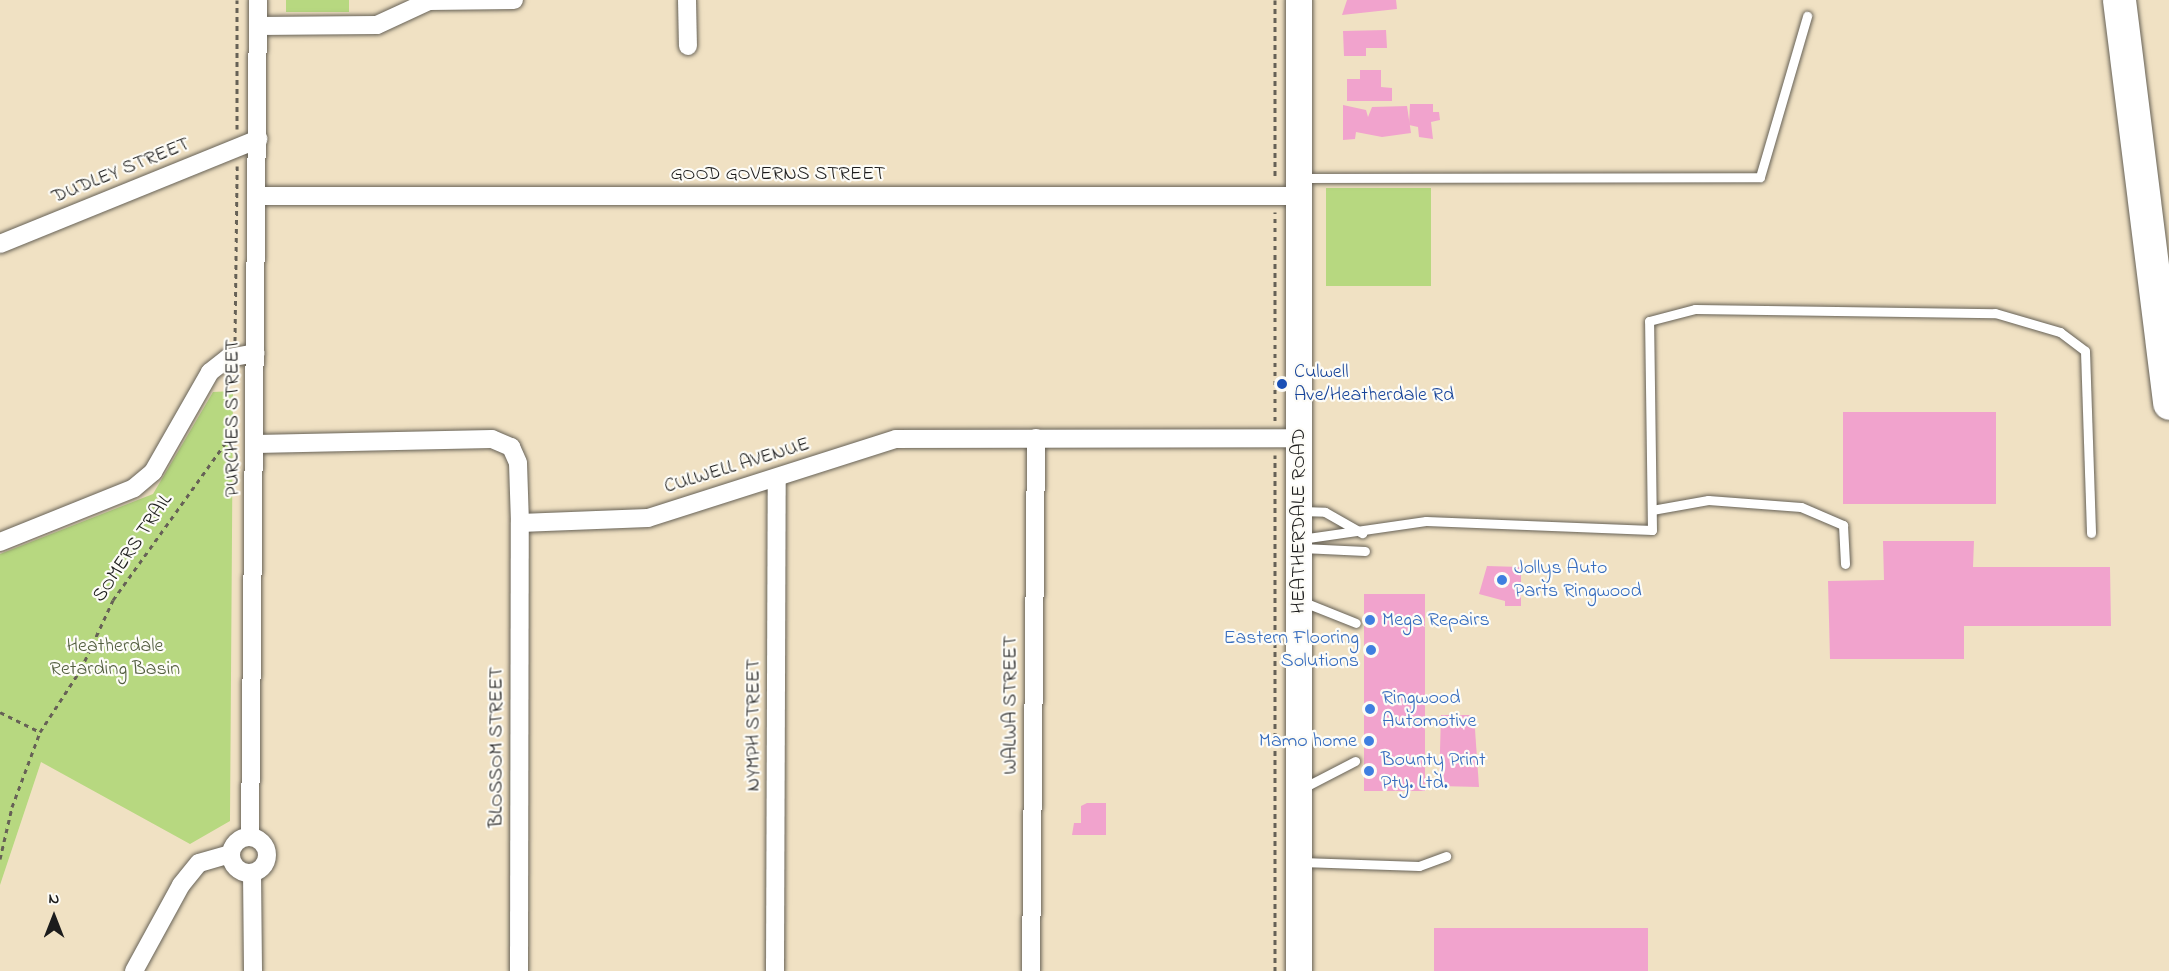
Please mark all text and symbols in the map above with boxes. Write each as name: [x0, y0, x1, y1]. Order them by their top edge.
street label: DUDLEY STREET: [48, 132, 194, 210]
street label: GOOD GOVERNS STREET: [670, 162, 886, 186]
street label: PURCHES STREET: [221, 339, 245, 497]
place label: Culwell Ave/Heatherdale Rd: [1294, 360, 1454, 407]
marker: Culwell Ave/Heatherdale Rd: [1275, 377, 1289, 391]
street label: HEATHERDALE ROAD: [1287, 428, 1311, 614]
street label: CULWELL AVENUE: [662, 433, 812, 499]
street label: SOMERS TRAIL: [88, 489, 178, 607]
place label: Jollys Auto Parts Ringwood: [1514, 556, 1642, 603]
marker: Jollys Auto Parts Ringwood: [1495, 573, 1509, 587]
place label: Mega Repairs: [1382, 608, 1490, 632]
marker: Mega Repairs: [1363, 613, 1377, 627]
place label: Eastern Flooring Solutions: [1223, 626, 1359, 673]
park label: Heatherdale Retarding Basin: [50, 634, 180, 681]
street label: WALWA STREET: [999, 635, 1023, 775]
marker: Eastern Flooring Solutions: [1364, 643, 1378, 657]
street label: NYMPH STREET: [742, 659, 766, 791]
street label: BLOSSOM STREET: [485, 666, 509, 828]
place label: Ringwood Automotive: [1382, 686, 1476, 733]
marker: Ringwood Automotive: [1363, 702, 1377, 716]
place label: Mamo home: [1259, 729, 1357, 753]
marker: Mamo home: [1362, 734, 1376, 748]
place label: Bounty Print Pty. Ltd.: [1381, 748, 1486, 795]
marker: Bounty Print Pty. Ltd.: [1362, 764, 1376, 778]
north arrow: [24, 887, 84, 947]
text: N: [49, 887, 59, 911]

